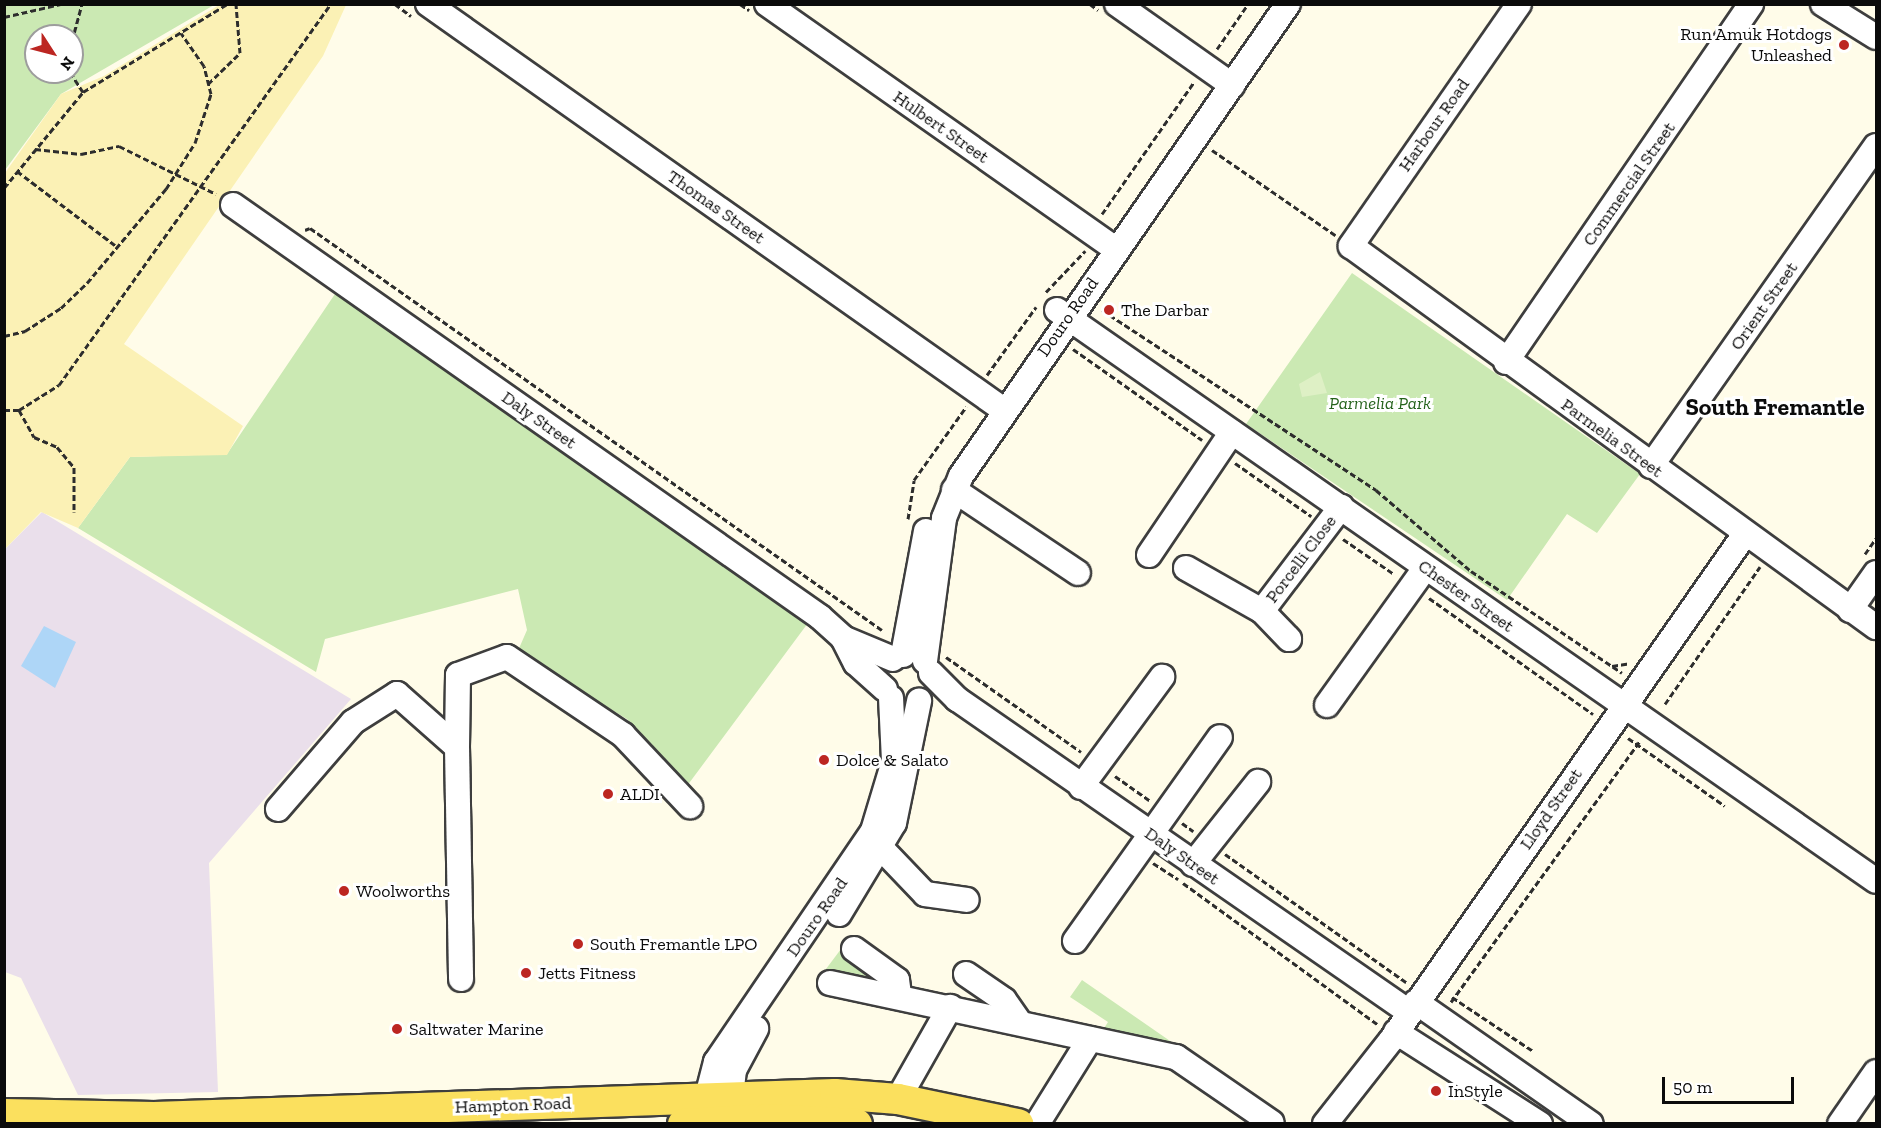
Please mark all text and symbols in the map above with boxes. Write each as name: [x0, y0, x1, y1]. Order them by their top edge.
north arrow: [24, 24, 84, 84]
place label: Run Amuk Hotdogs Unleashed: [1680, 24, 1832, 66]
marker: Run Amuk Hotdogs Unleashed: [1837, 38, 1851, 52]
text: N: [56, 53, 79, 74]
street label: Harbour Road: [1394, 74, 1474, 176]
street label: Hulbert Street: [889, 86, 993, 168]
street label: Commercial Street: [1578, 118, 1680, 250]
street label: Thomas Street: [663, 165, 769, 249]
street label: Orient Street: [1726, 258, 1802, 354]
street label: Douro Road: [1033, 273, 1103, 361]
place label: The Darbar: [1121, 299, 1210, 321]
marker: The Darbar: [1102, 303, 1116, 317]
street label: Daly Street: [497, 386, 581, 454]
park label: Parmelia Park: [1329, 392, 1431, 414]
district label: South Fremantle: [1685, 393, 1865, 421]
street label: Parmelia Street: [1557, 394, 1667, 482]
street label: Porcelli Close: [1261, 511, 1341, 607]
street label: Chester Street: [1414, 555, 1518, 637]
place label: Dolce & Salato: [836, 749, 948, 771]
marker: Dolce & Salato: [817, 753, 831, 767]
street label: Lloyd Street: [1515, 764, 1587, 854]
place label: ALDI: [620, 783, 660, 805]
marker: ALDI: [601, 787, 615, 801]
street label: Daly Street: [1140, 822, 1224, 890]
street label: Douro Road: [782, 873, 852, 961]
place label: Woolworths: [356, 880, 450, 902]
marker: Woolworths: [337, 884, 351, 898]
place label: South Fremantle LPO: [590, 933, 758, 955]
marker: South Fremantle LPO: [571, 937, 585, 951]
place label: Jetts Fitness: [538, 962, 636, 984]
marker: Jetts Fitness: [519, 966, 533, 980]
place label: Saltwater Marine: [409, 1018, 544, 1040]
marker: Saltwater Marine: [390, 1022, 404, 1036]
scale bar: [1665, 1065, 1797, 1103]
text: 50 m: [1673, 1076, 1712, 1098]
place label: InStyle: [1448, 1080, 1503, 1102]
marker: InStyle: [1429, 1084, 1443, 1098]
street label: Hampton Road: [454, 1092, 572, 1118]

